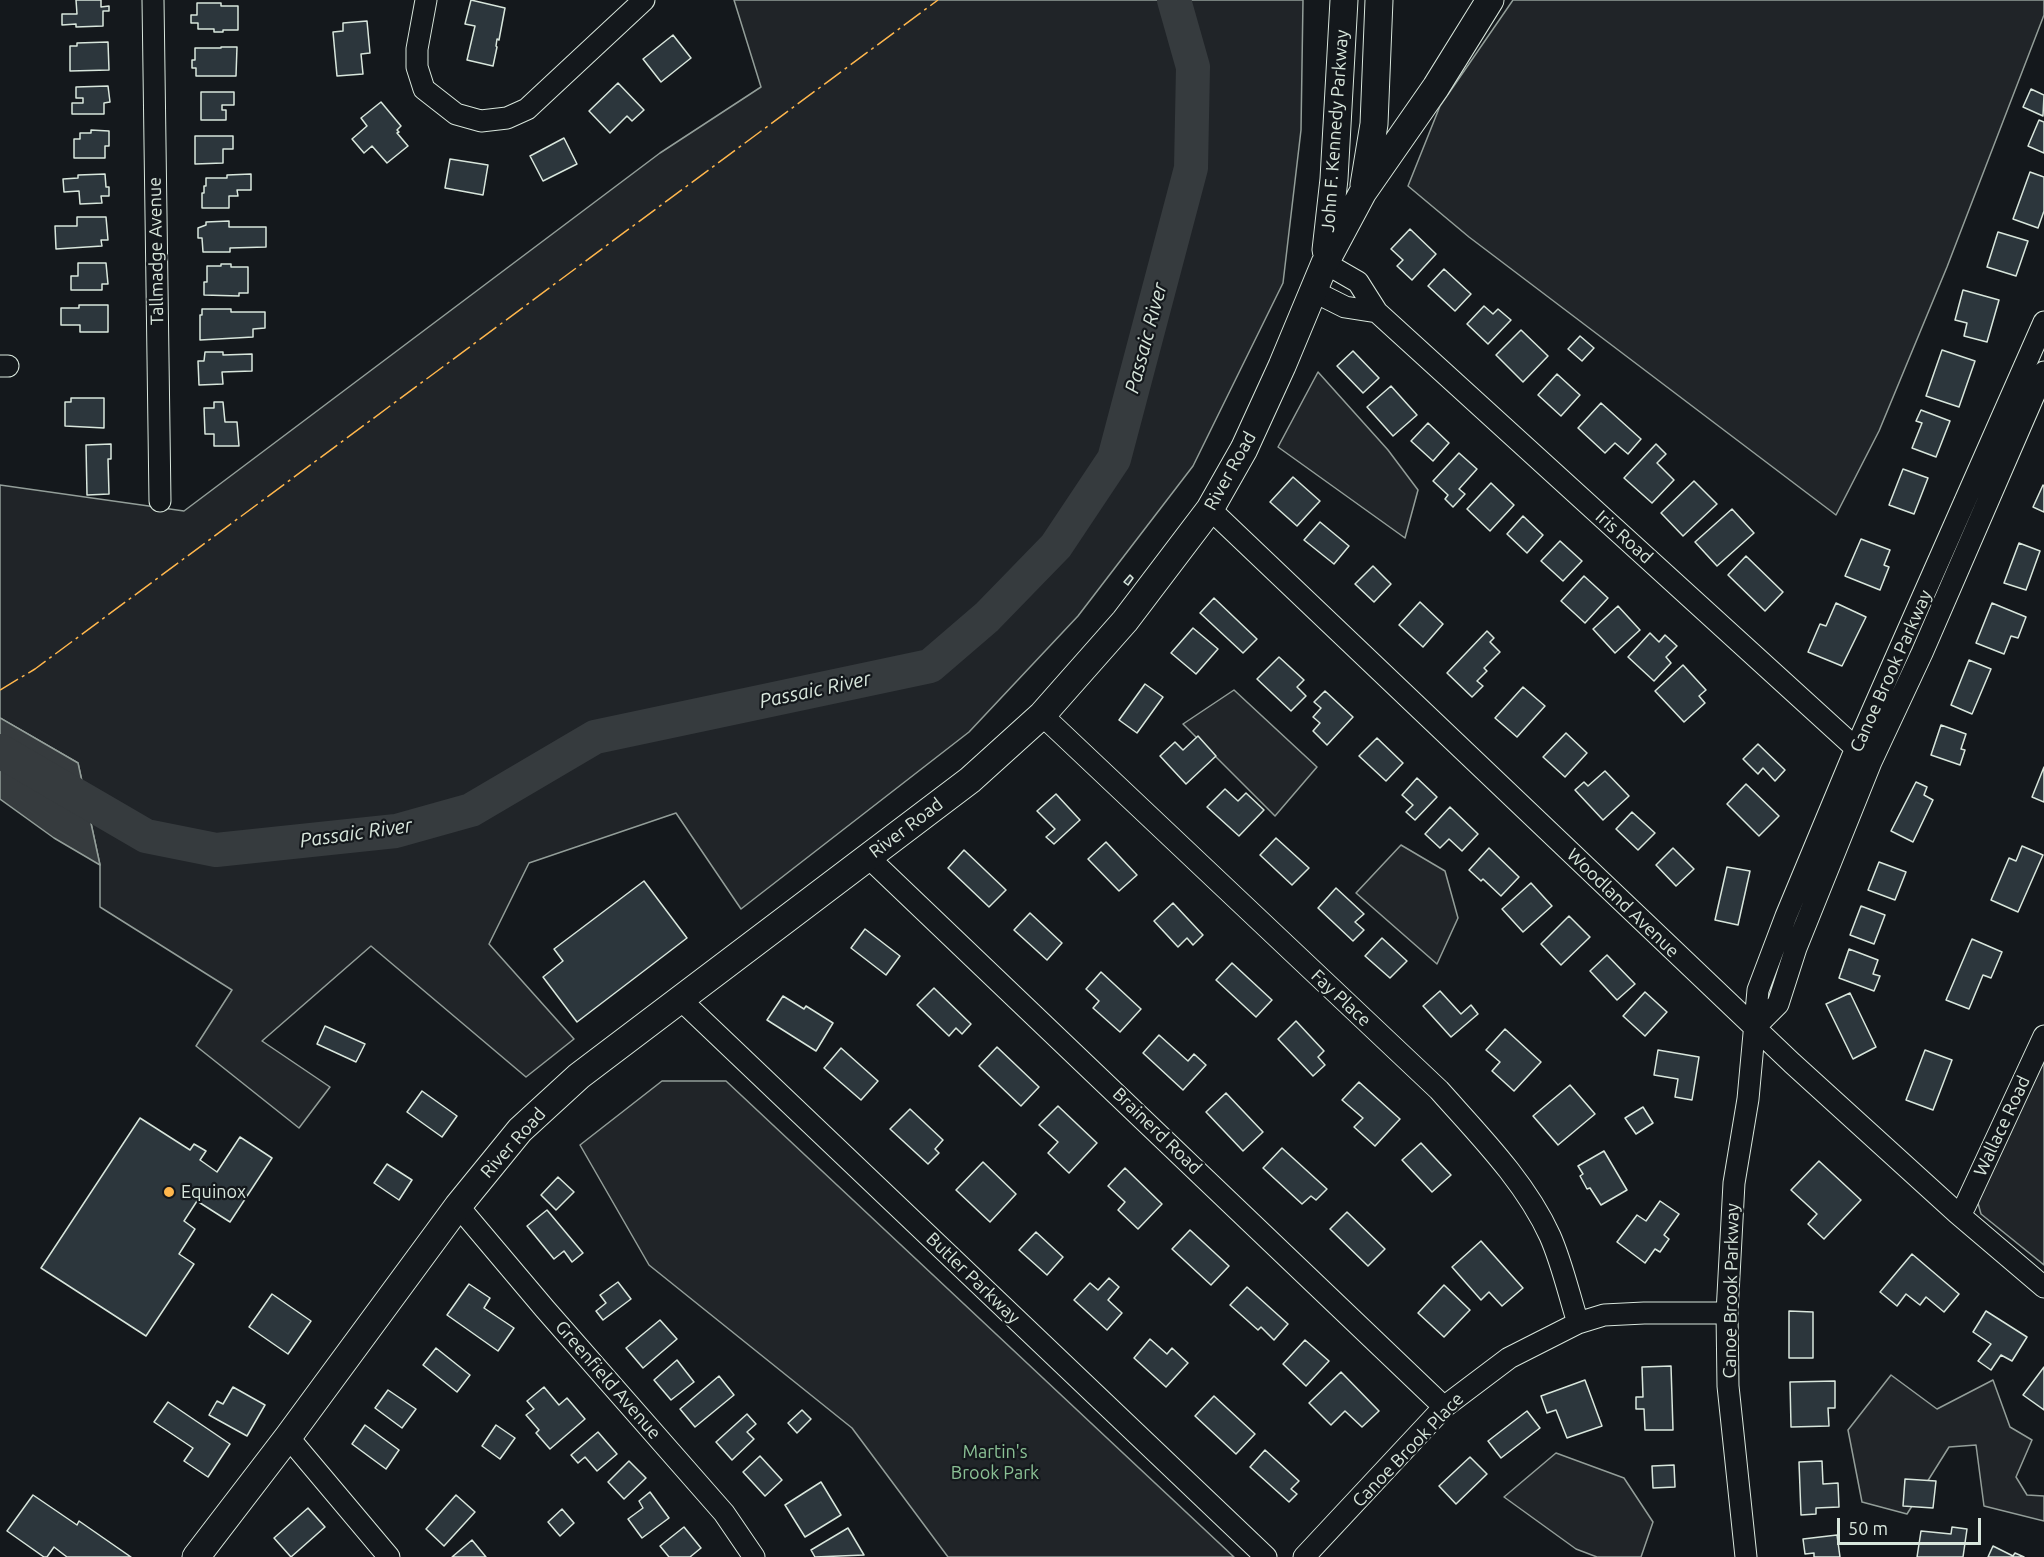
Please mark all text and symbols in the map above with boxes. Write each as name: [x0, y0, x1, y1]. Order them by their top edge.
street label: John F. Kennedy Parkway: [1317, 29, 1353, 233]
street label: Tallmadge Avenue: [144, 177, 168, 325]
water label: Passaic River: [1120, 280, 1172, 396]
street label: River Road: [1200, 428, 1260, 514]
street label: Iris Road: [1591, 506, 1657, 568]
street label: Canoe Brook Parkway: [1845, 587, 1937, 755]
water label: Passaic River: [757, 666, 873, 714]
street label: River Road: [865, 793, 947, 863]
water label: Passaic River: [298, 813, 414, 853]
street label: Woodland Avenue: [1562, 844, 1684, 962]
street label: Fay Place: [1307, 965, 1375, 1031]
street label: Wallace Road: [1969, 1072, 2035, 1180]
street label: Brainerd Road: [1108, 1083, 1206, 1179]
street label: River Road: [476, 1104, 550, 1182]
place label: Equinox: [181, 1181, 246, 1203]
marker: Equinox: [162, 1185, 176, 1199]
street label: Canoe Brook Parkway: [1719, 1203, 1743, 1379]
street label: Butler Parkway: [922, 1228, 1024, 1328]
street label: Greenfield Avenue: [551, 1316, 665, 1444]
street label: Canoe Brook Place: [1348, 1388, 1468, 1512]
park label: Martin's Brook Park: [951, 1441, 1039, 1484]
scale bar: [1840, 1506, 1984, 1544]
text: 50 m: [1848, 1518, 1888, 1538]

